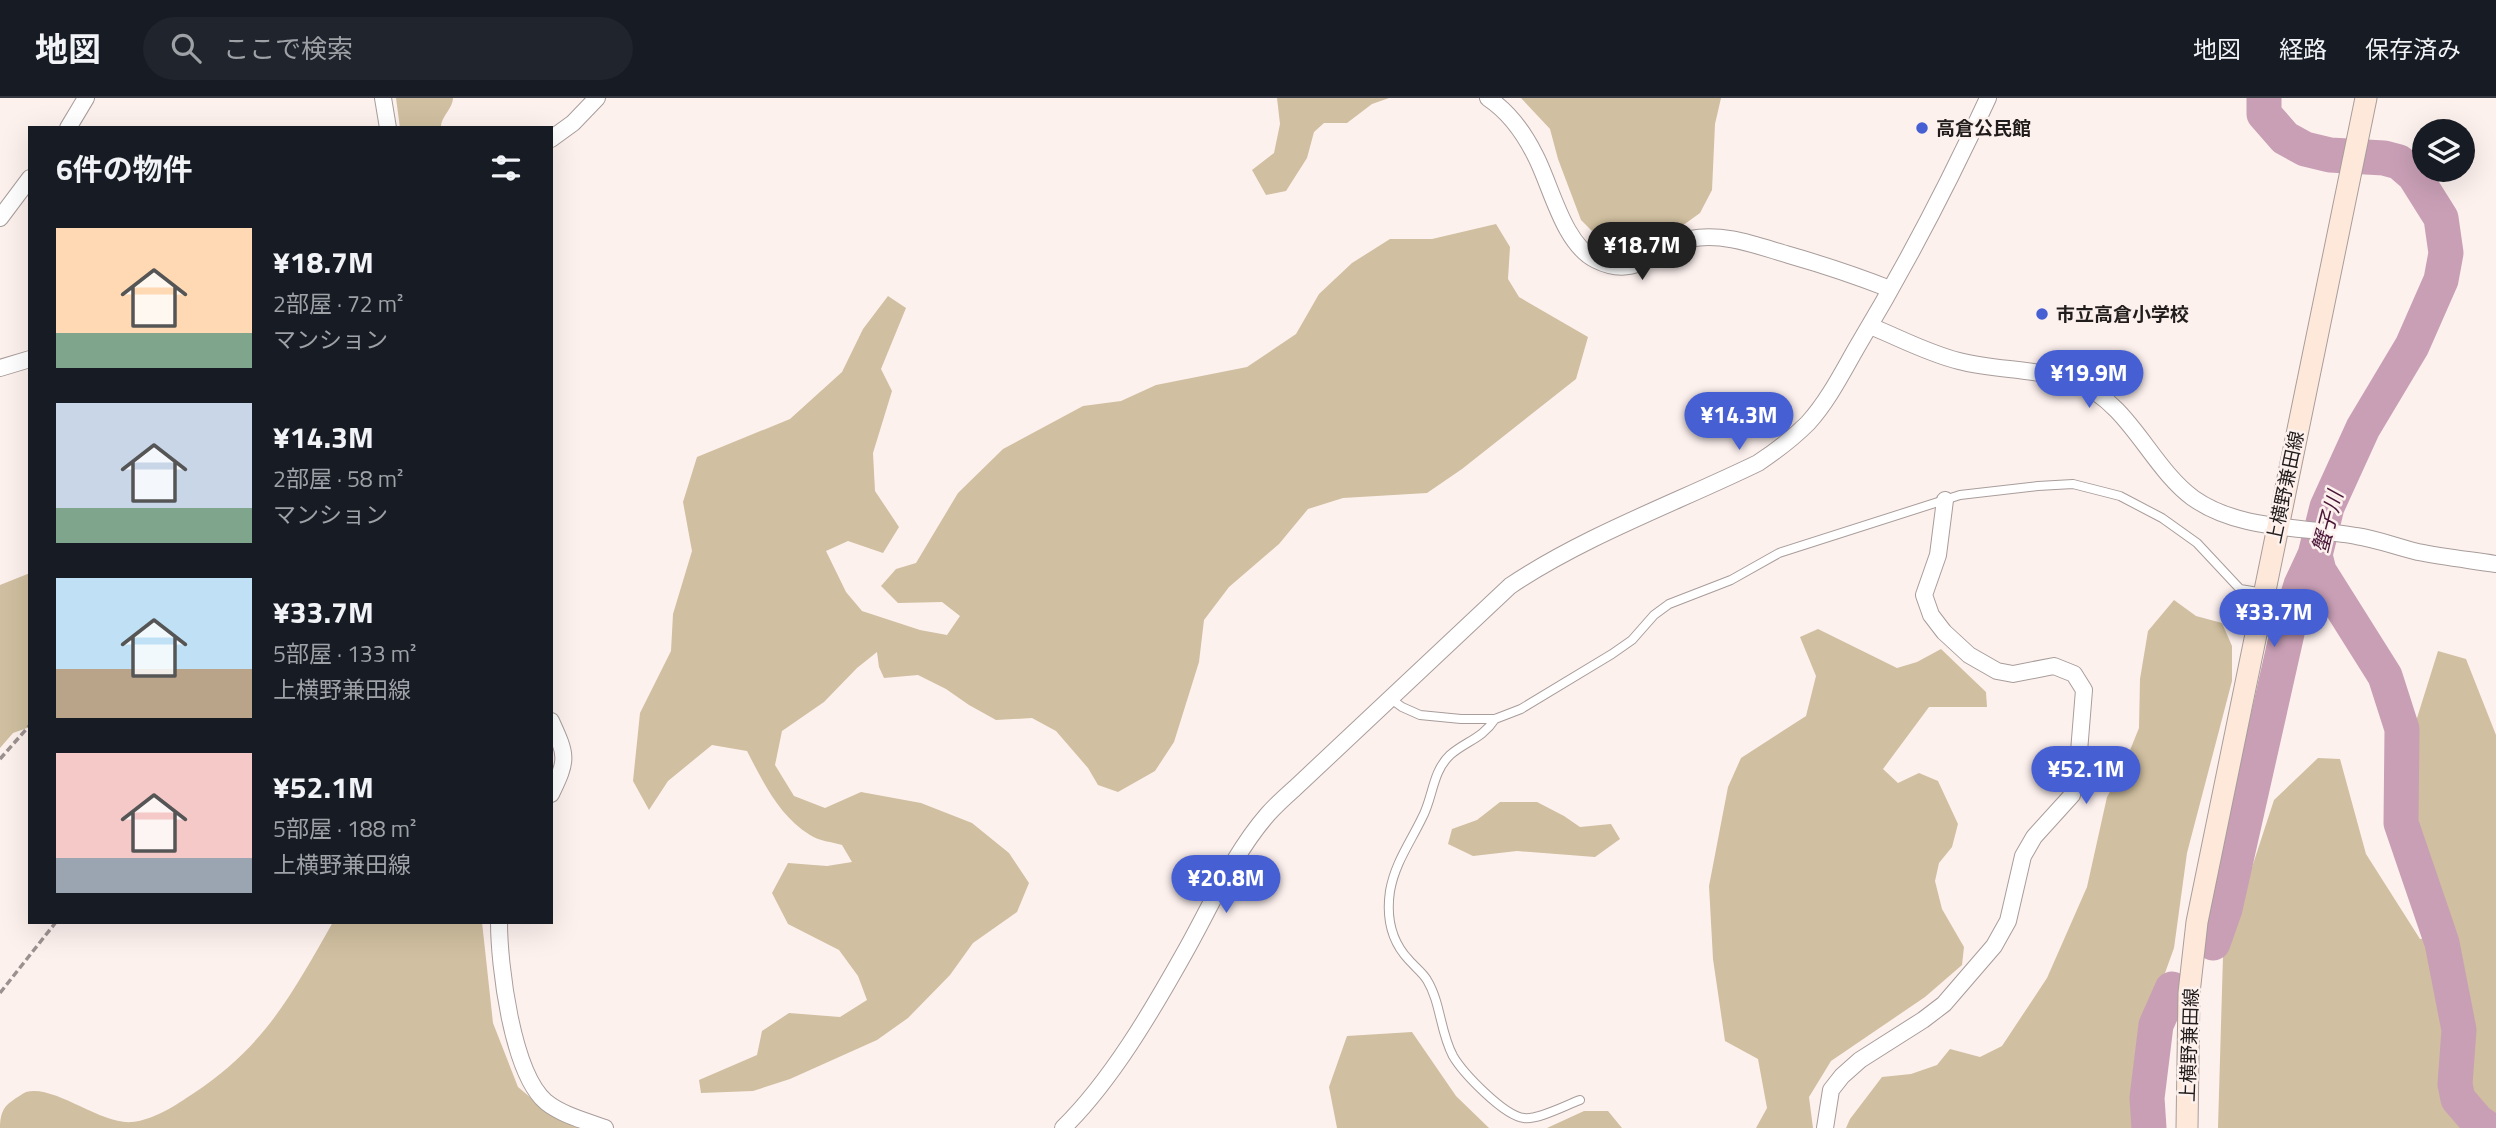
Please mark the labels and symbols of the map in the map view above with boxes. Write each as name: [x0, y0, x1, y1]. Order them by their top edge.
place label: 高倉公民館: [1936, 113, 2031, 142]
marker: 高倉公民館: [1914, 120, 1930, 136]
pin: ¥18.7M: [1585, 222, 1699, 282]
place label: 市立高倉小学校: [2056, 299, 2189, 328]
marker: 市立高倉小学校: [2034, 306, 2050, 322]
pin: ¥19.9M: [2032, 350, 2146, 410]
pin: ¥14.3M: [1682, 392, 1796, 452]
street label: 上横野兼田線: [2258, 428, 2311, 546]
water label: 蟹子川: [2303, 485, 2351, 556]
pin: ¥33.7M: [2217, 589, 2331, 649]
pin: ¥52.1M: [2029, 746, 2143, 806]
pin: ¥20.8M: [1169, 856, 1283, 915]
street label: 上横野兼田線: [2172, 988, 2205, 1102]

